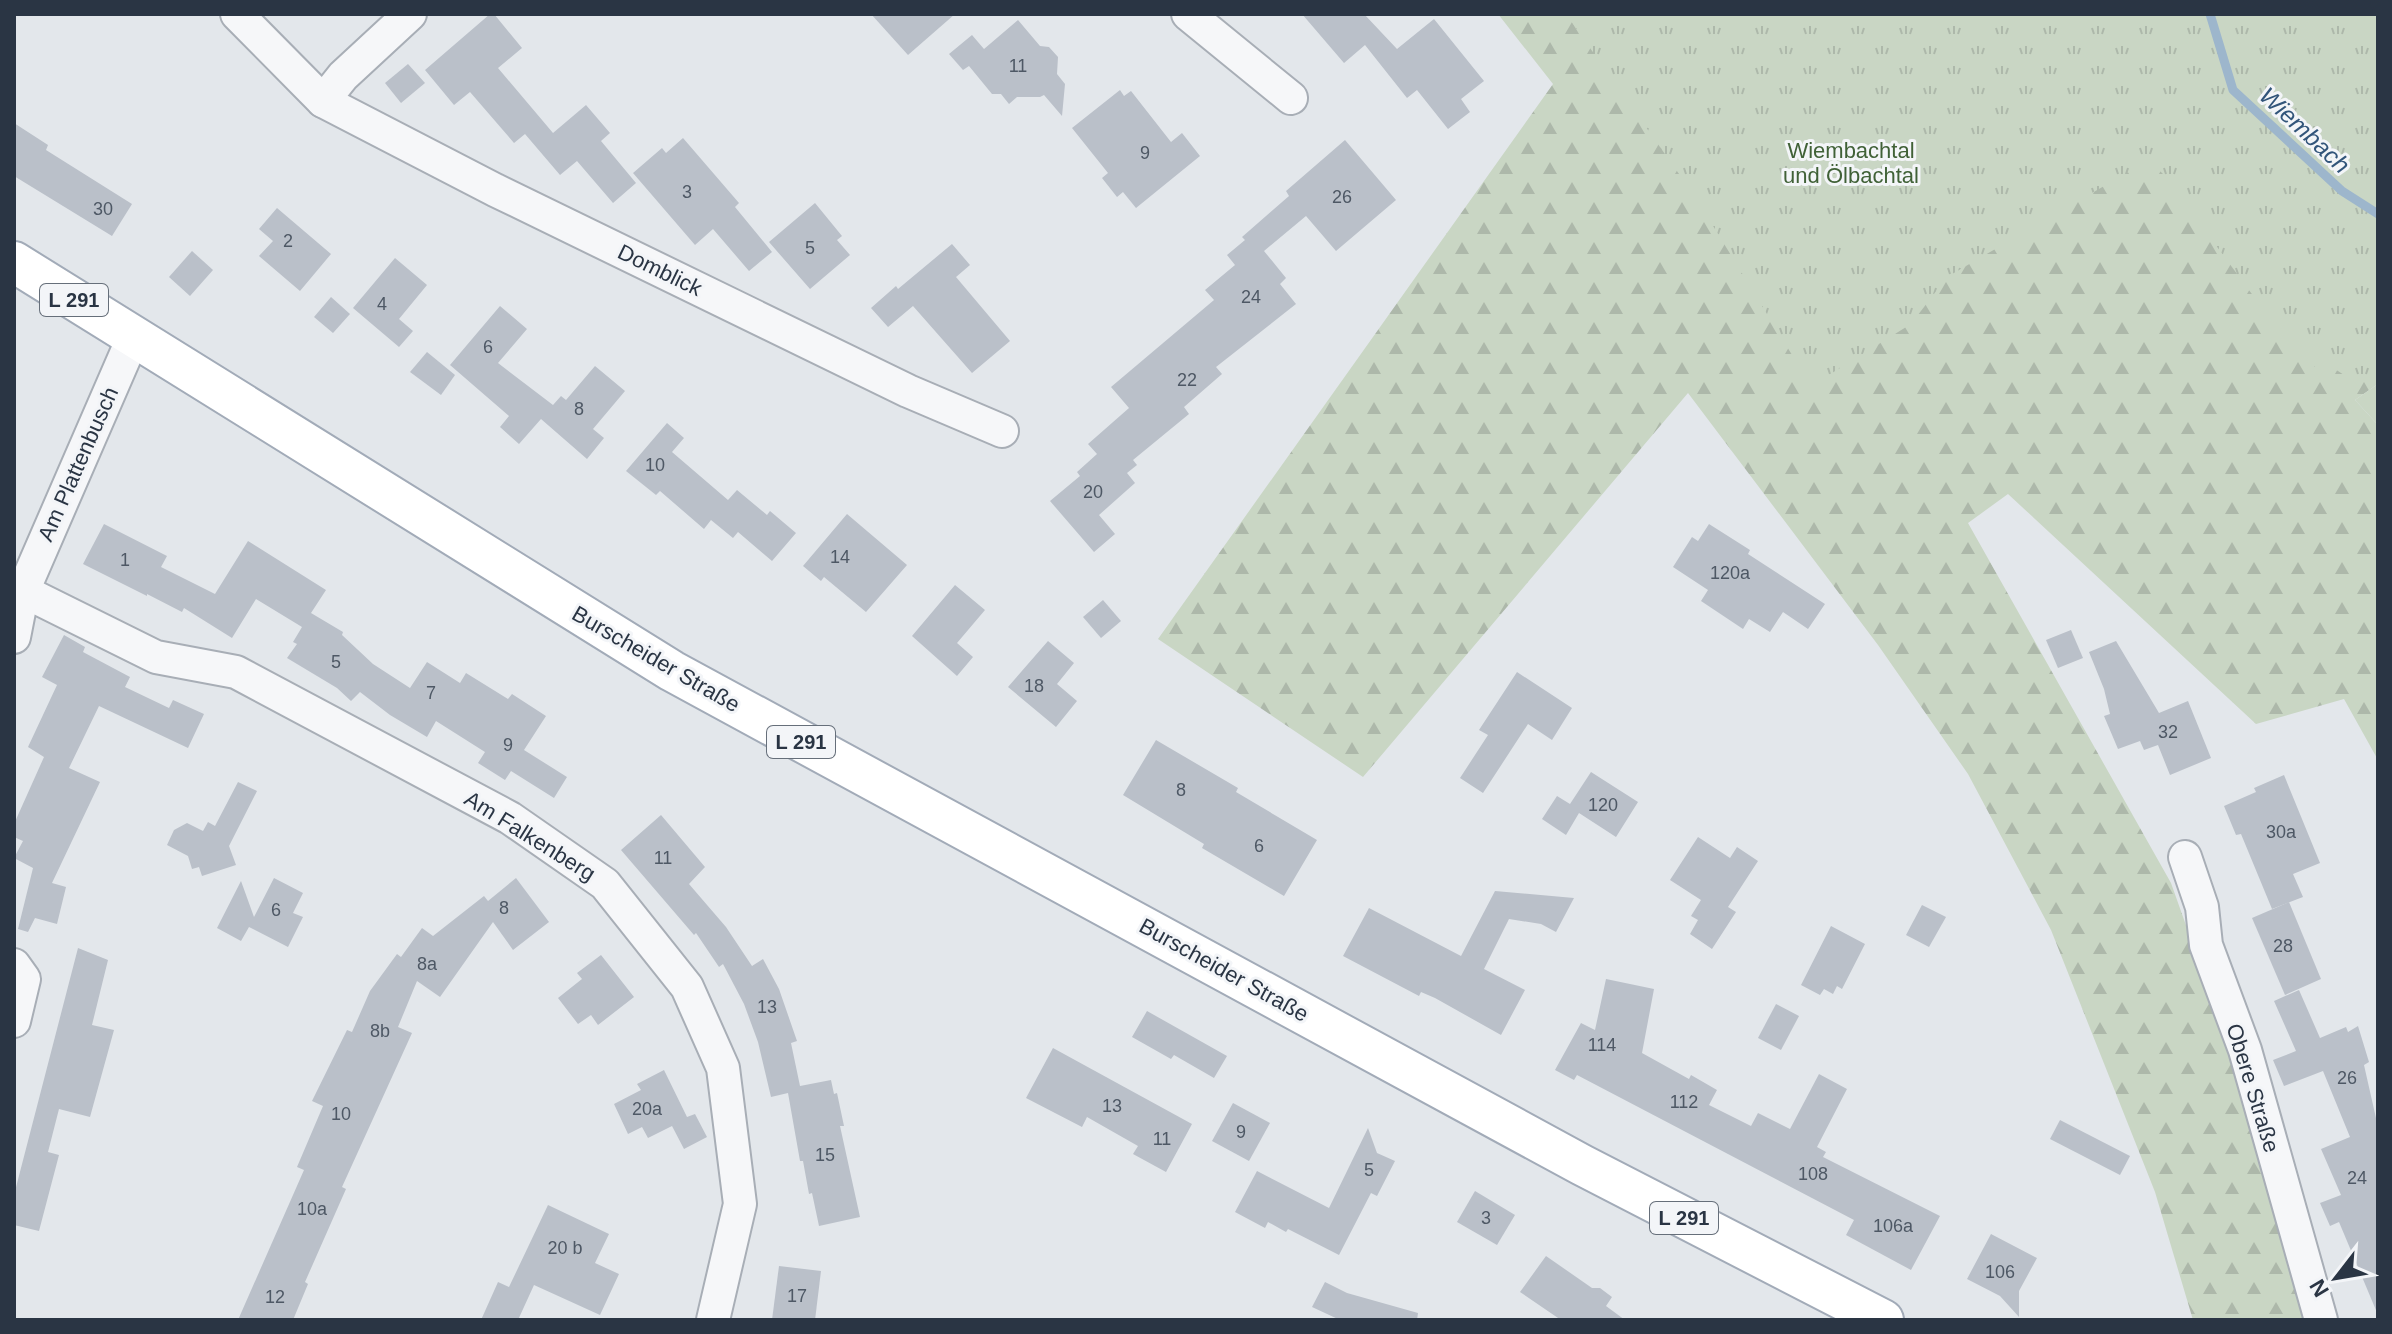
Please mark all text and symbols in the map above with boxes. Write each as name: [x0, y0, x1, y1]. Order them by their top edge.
house number: 11: [1009, 56, 1027, 76]
water label: Wiembach: [2254, 82, 2356, 178]
park label: Wiembachtal und Ölbachtal: [1783, 138, 1919, 188]
house number: 9: [1140, 143, 1150, 163]
house number: 3: [682, 182, 692, 202]
house number: 26: [1332, 187, 1352, 207]
house number: 30: [93, 199, 113, 219]
house number: 2: [283, 231, 293, 251]
house number: 5: [805, 238, 815, 258]
street label: Domblick: [614, 239, 707, 301]
road number: L 291: [40, 284, 108, 316]
house number: 24: [1241, 287, 1261, 307]
house number: 4: [377, 294, 387, 314]
house number: 6: [483, 337, 493, 357]
house number: 22: [1177, 370, 1197, 390]
street label: Am Plattenbusch: [33, 383, 123, 545]
house number: 8: [574, 399, 584, 419]
house number: 10: [645, 455, 665, 475]
house number: 20: [1083, 482, 1103, 502]
house number: 14: [830, 547, 850, 567]
house number: 1: [120, 550, 130, 570]
house number: 120a: [1710, 563, 1751, 583]
street label: Burscheider Straße: [568, 601, 744, 717]
house number: 5: [331, 652, 341, 672]
house number: 18: [1024, 676, 1044, 696]
house number: 7: [426, 683, 436, 703]
house number: 32: [2158, 722, 2178, 742]
road number: L 291: [767, 726, 835, 758]
house number: 9: [503, 735, 513, 755]
house number: 8: [1176, 780, 1186, 800]
street label: Am Falkenberg: [460, 786, 600, 886]
house number: 120: [1588, 795, 1618, 815]
house number: 30a: [2266, 822, 2297, 842]
house number: 6: [1254, 836, 1264, 856]
house number: 11: [654, 848, 672, 868]
house number: 8: [499, 898, 509, 918]
house number: 6: [271, 900, 281, 920]
street label: Burscheider Straße: [1135, 913, 1313, 1027]
house number: 28: [2273, 936, 2293, 956]
house number: 8a: [417, 954, 438, 974]
house number: 13: [757, 997, 777, 1017]
house number: 8b: [370, 1021, 390, 1041]
street label: Obere Straße: [2222, 1021, 2284, 1155]
house number: 114: [1588, 1035, 1616, 1055]
house number: 26: [2337, 1068, 2357, 1088]
house number: 112: [1670, 1092, 1698, 1112]
house number: 13: [1102, 1096, 1122, 1116]
house number: 20a: [632, 1099, 663, 1119]
house number: 10: [331, 1104, 351, 1124]
house number: 9: [1236, 1122, 1246, 1142]
house number: 11: [1153, 1129, 1171, 1149]
house number: 15: [815, 1145, 835, 1165]
house number: 5: [1364, 1160, 1374, 1180]
house number: 108: [1798, 1164, 1828, 1184]
house number: 24: [2347, 1168, 2367, 1188]
house number: 10a: [297, 1199, 328, 1219]
road number: L 291: [1650, 1202, 1718, 1234]
house number: 3: [1481, 1208, 1491, 1228]
house number: 106a: [1873, 1216, 1914, 1236]
house number: 20 b: [547, 1238, 583, 1258]
north arrow: [2296, 1238, 2376, 1318]
house number: 106: [1985, 1262, 2015, 1282]
text: N: [2304, 1275, 2334, 1301]
house number: 17: [787, 1286, 807, 1306]
house number: 12: [265, 1287, 285, 1307]

